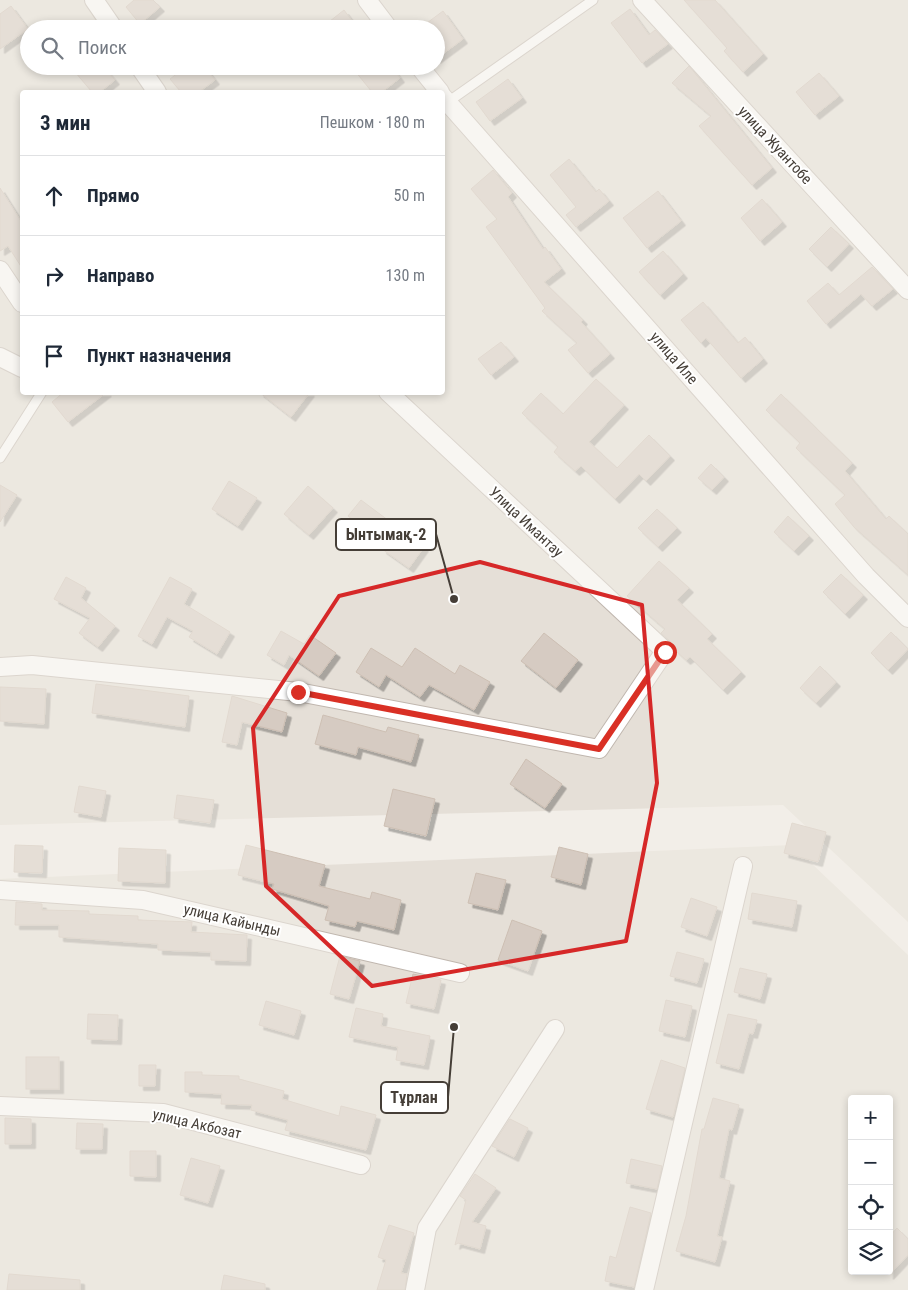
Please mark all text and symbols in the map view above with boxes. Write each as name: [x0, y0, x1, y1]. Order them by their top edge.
search box: [20, 20, 445, 75]
icon: search: [38, 34, 66, 62]
text: Поиск: [78, 36, 127, 59]
street label: улица Жуантобе: [734, 102, 816, 188]
text: 3 мин: [40, 111, 90, 135]
text: Пешком · 180 m: [320, 113, 425, 132]
icon: ahead: [40, 182, 68, 210]
text: Прямо: [87, 184, 140, 207]
text: 50 m: [393, 186, 425, 205]
icon: right: [40, 262, 68, 290]
text: Направо: [87, 264, 154, 287]
text: 130 m: [386, 266, 425, 285]
street label: улица Иле: [646, 328, 702, 388]
icon: arrive: [40, 342, 68, 370]
text: Пункт назначения: [87, 344, 231, 367]
street label: Улица Имантау: [485, 483, 567, 561]
callout: Ынтымақ-2: [336, 519, 436, 550]
text: Ынтымақ-2: [346, 525, 426, 544]
route start: [654, 641, 677, 664]
route end: [287, 681, 310, 704]
street label: улица Кайынды: [182, 900, 282, 940]
callout: Тұрлан: [381, 1082, 448, 1113]
text: Тұрлан: [390, 1088, 438, 1107]
map controls: [848, 1095, 893, 1275]
button: +: [848, 1095, 893, 1140]
street label: улица Акбозат: [151, 1105, 243, 1143]
button: −: [848, 1140, 893, 1185]
button: locate: [848, 1185, 893, 1230]
button: layers: [848, 1230, 893, 1275]

